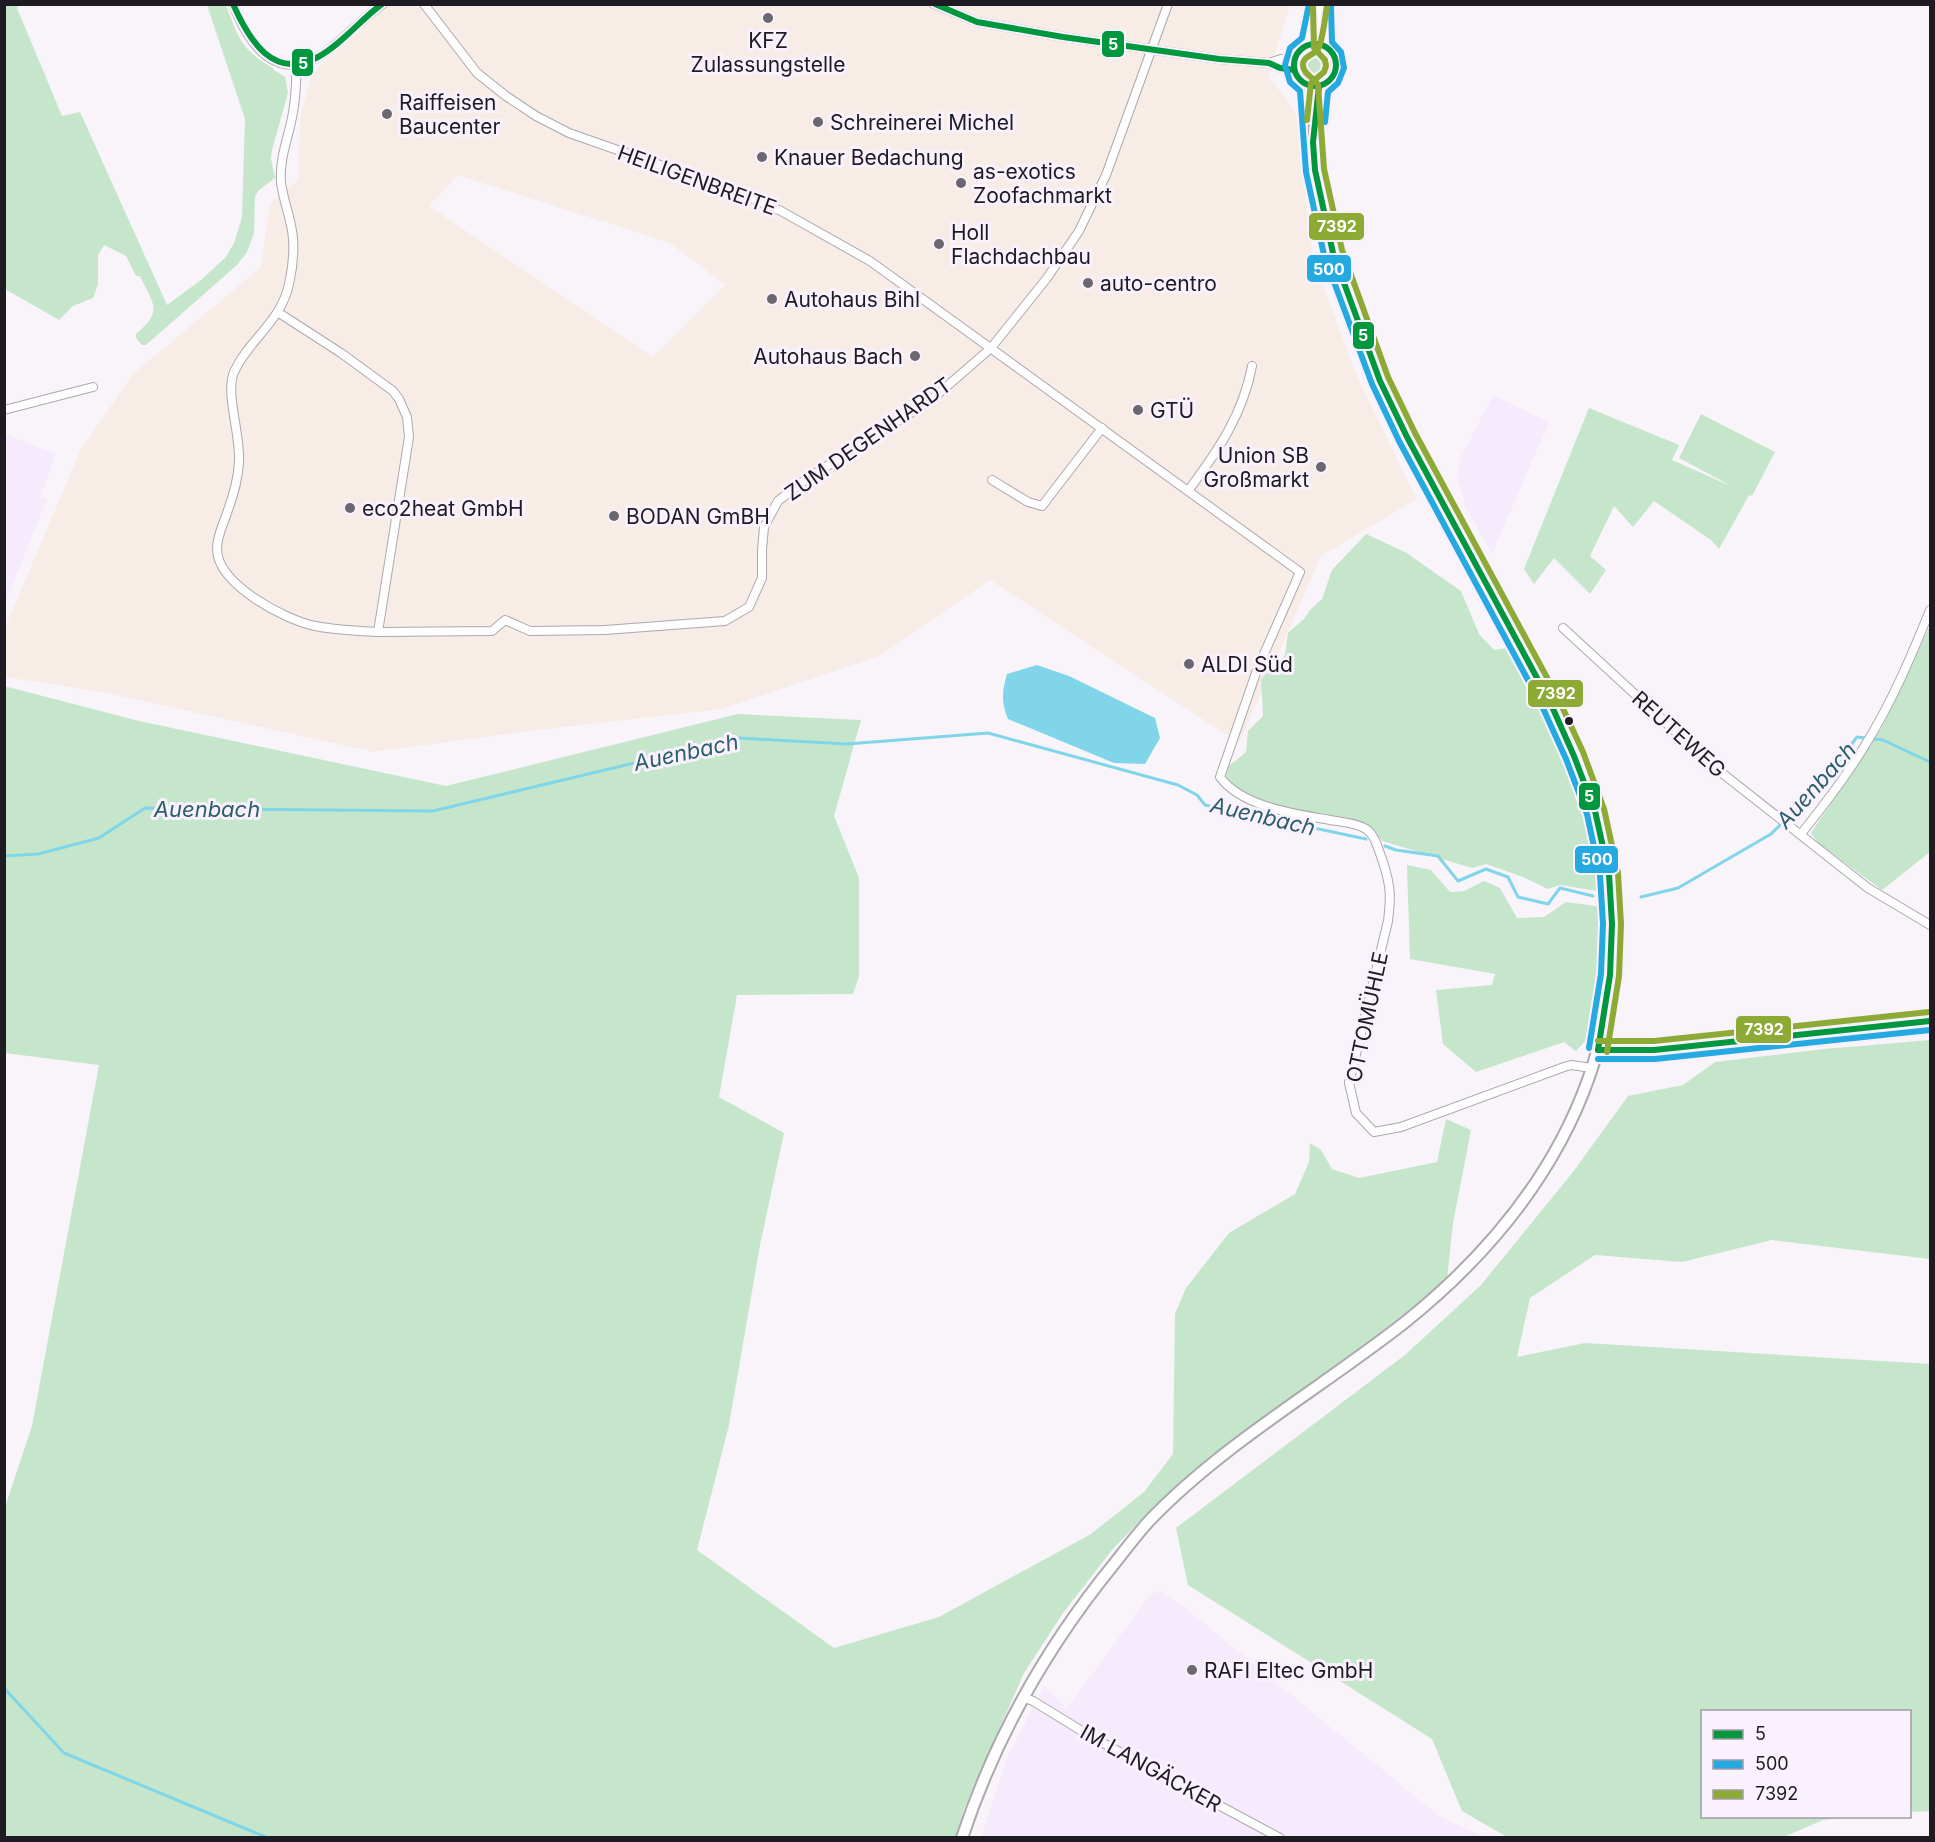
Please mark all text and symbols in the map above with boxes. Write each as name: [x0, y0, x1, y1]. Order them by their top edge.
marker: KFZ Zulassungstelle: [761, 11, 775, 25]
place label: KFZ Zulassungstelle: [691, 28, 845, 77]
line badge: 5: [1101, 30, 1125, 58]
text: 5: [1108, 34, 1118, 54]
line badge: 5: [291, 48, 314, 77]
text: 5: [298, 53, 308, 73]
place label: Raiffeisen Baucenter: [399, 90, 501, 139]
marker: Raiffeisen Baucenter: [380, 107, 394, 121]
place label: Schreinerei Michel: [830, 110, 1014, 135]
marker: Schreinerei Michel: [811, 115, 825, 129]
street label: HEILIGENBREITE: [614, 140, 780, 220]
place label: Knauer Bedachung: [774, 145, 964, 170]
marker: Knauer Bedachung: [755, 150, 769, 164]
place label: as-exotics Zoofachmarkt: [973, 159, 1112, 208]
marker: as-exotics Zoofachmarkt: [954, 176, 968, 190]
line badge: 7392: [1308, 212, 1365, 241]
text: 7392: [1317, 216, 1357, 236]
place label: Holl Flachdachbau: [951, 220, 1091, 269]
marker: Holl Flachdachbau: [932, 237, 946, 251]
line badge: 500: [1306, 254, 1352, 283]
text: 500: [1313, 259, 1345, 279]
place label: auto-centro: [1100, 271, 1217, 296]
marker: auto-centro: [1081, 276, 1095, 290]
place label: Autohaus Bihl: [784, 287, 920, 312]
marker: Autohaus Bihl: [765, 292, 779, 306]
line badge: 5: [1352, 321, 1375, 350]
text: 5: [1358, 325, 1368, 345]
place label: Autohaus Bach: [753, 344, 903, 369]
marker: Autohaus Bach: [908, 349, 922, 363]
street label: ZUM DEGENHARDT: [780, 372, 956, 506]
place label: GTÜ: [1150, 397, 1194, 423]
marker: GTÜ: [1131, 403, 1145, 417]
place label: Union SB Großmarkt: [1203, 443, 1309, 492]
marker: Union SB Großmarkt: [1314, 460, 1328, 474]
place label: eco2heat GmbH: [362, 496, 524, 521]
marker: eco2heat GmbH: [343, 501, 357, 515]
place label: BODAN GmBH: [626, 504, 770, 529]
marker: BODAN GmBH: [607, 509, 621, 523]
place label: ALDI Süd: [1201, 652, 1293, 677]
marker: ALDI Süd: [1182, 657, 1196, 671]
line badge: 7392: [1527, 679, 1584, 708]
text: 7392: [1536, 683, 1576, 703]
street label: REUTEWEG: [1627, 686, 1731, 782]
unlabelled marker: [1563, 715, 1575, 727]
water label: Auenbach: [630, 728, 741, 776]
water label: Auenbach: [1770, 737, 1861, 834]
line badge: 5: [1578, 782, 1601, 811]
text: 5: [1584, 786, 1594, 806]
water label: Auenbach: [1207, 791, 1318, 841]
water label: Auenbach: [153, 796, 260, 822]
line badge: 500: [1574, 845, 1619, 874]
text: 500: [1581, 849, 1613, 869]
street label: OTTOMÜHLE: [1340, 949, 1393, 1084]
line badge: 7392: [1735, 1015, 1792, 1044]
text: 7392: [1744, 1019, 1784, 1039]
place label: RAFI Eltec GmbH: [1204, 1658, 1373, 1683]
marker: RAFI Eltec GmbH: [1185, 1663, 1199, 1677]
legend: [1701, 1710, 1911, 1818]
street label: IM LANGÄCKER: [1076, 1718, 1226, 1817]
text: 5: [1755, 1723, 1766, 1744]
text: 500: [1755, 1753, 1789, 1774]
text: 7392: [1755, 1783, 1798, 1804]

